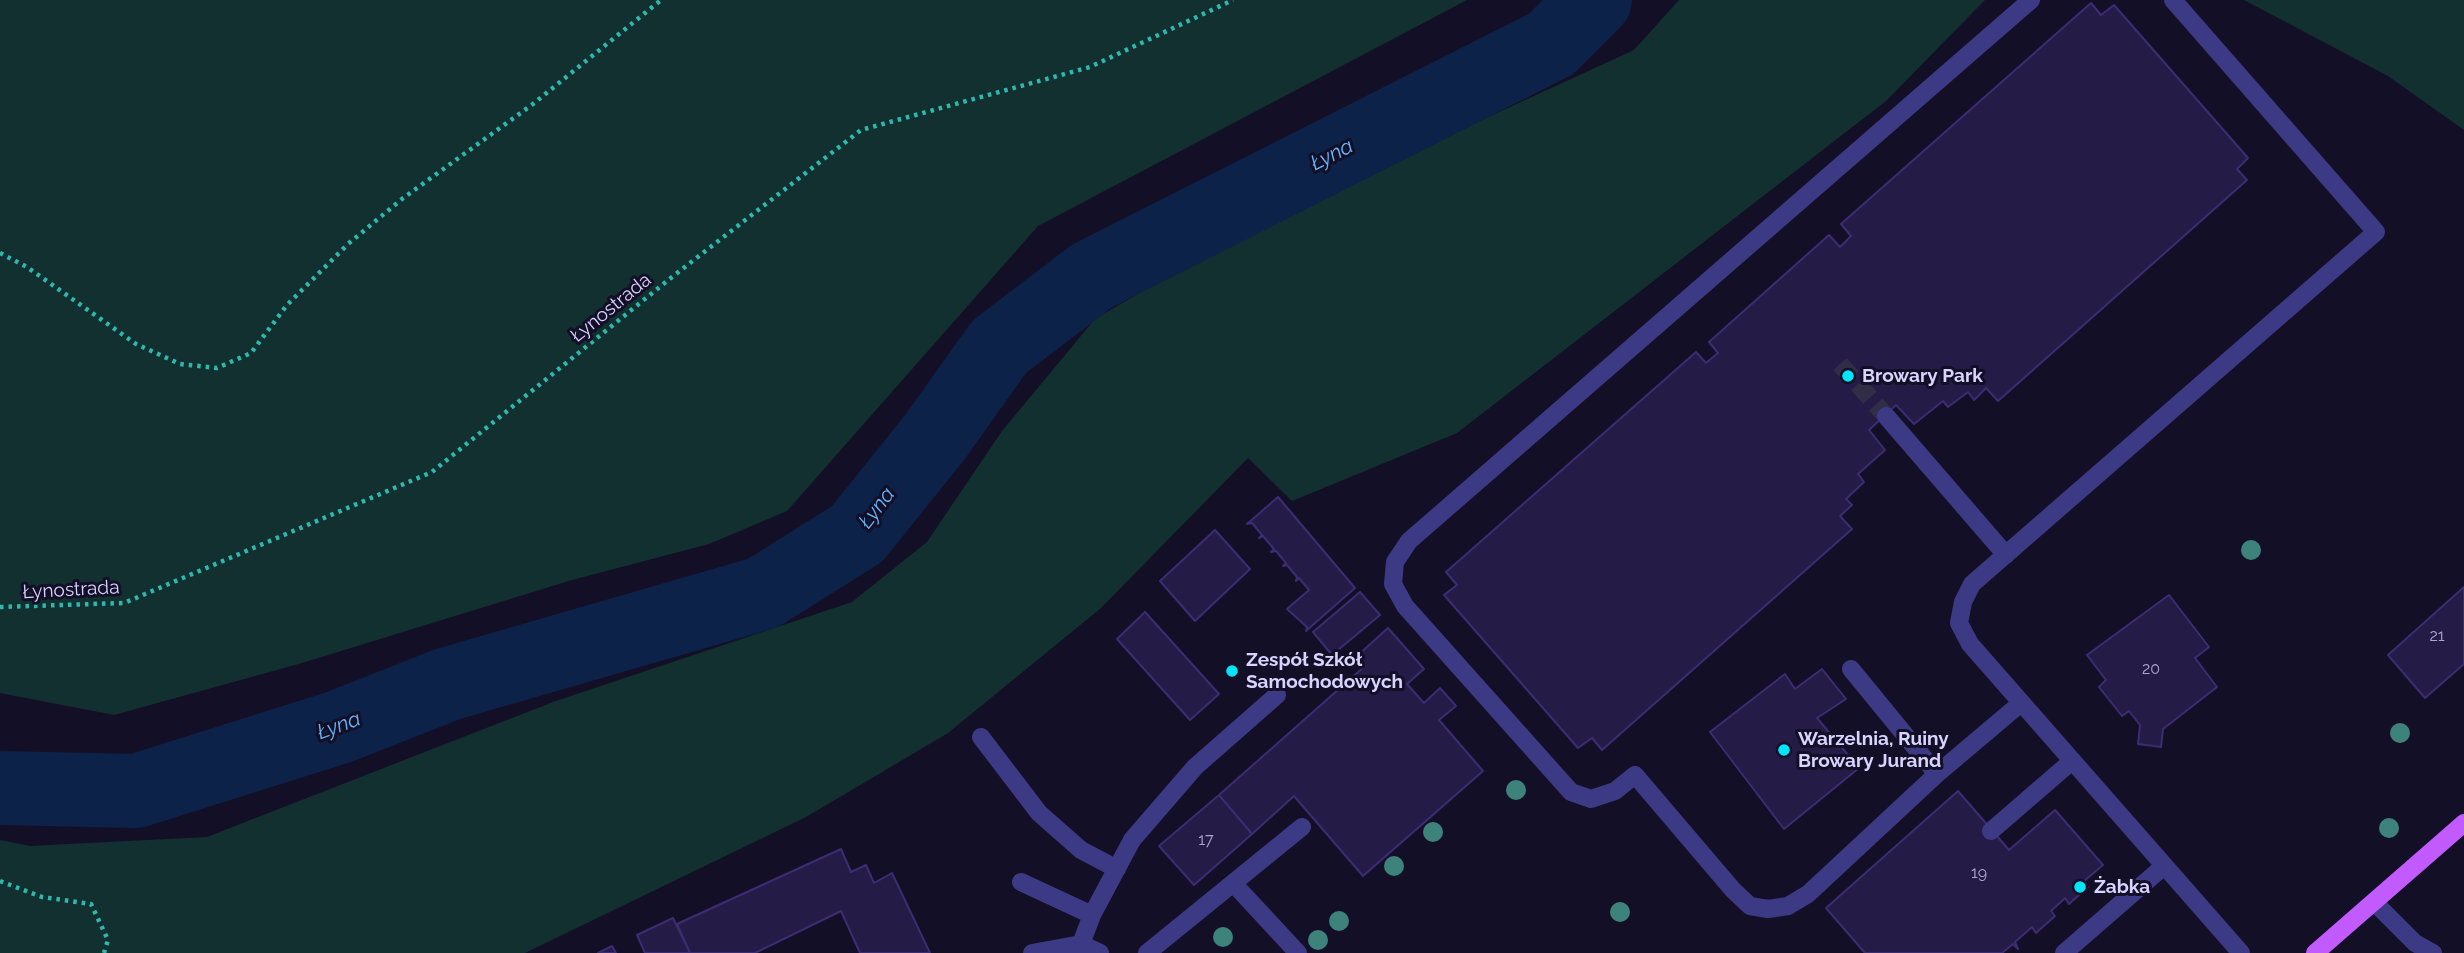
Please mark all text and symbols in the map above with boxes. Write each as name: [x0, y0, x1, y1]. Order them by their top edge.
water label: Łyna: [1306, 134, 1358, 176]
street label: Łynostrada: [566, 269, 656, 347]
place label: Browary Park: [1862, 365, 1983, 387]
marker: Browary Park: [1840, 368, 1856, 384]
water label: Łyna: [853, 483, 901, 533]
street label: Łynostrada: [22, 576, 120, 604]
house number: 21: [2429, 626, 2445, 646]
place label: Zespół Szkół Samochodowych: [1246, 649, 1403, 693]
house number: 20: [2142, 659, 2160, 679]
marker: Zespół Szkół Samochodowych: [1224, 663, 1240, 679]
water label: Łyna: [314, 707, 364, 745]
place label: Warzelnia, Ruiny Browary Jurand: [1798, 728, 1949, 772]
marker: Warzelnia, Ruiny Browary Jurand: [1776, 742, 1792, 758]
house number: 17: [1198, 830, 1214, 850]
house number: 19: [1971, 863, 1987, 883]
place label: Żabka: [2094, 876, 2150, 898]
marker: Żabka: [2072, 879, 2088, 895]

